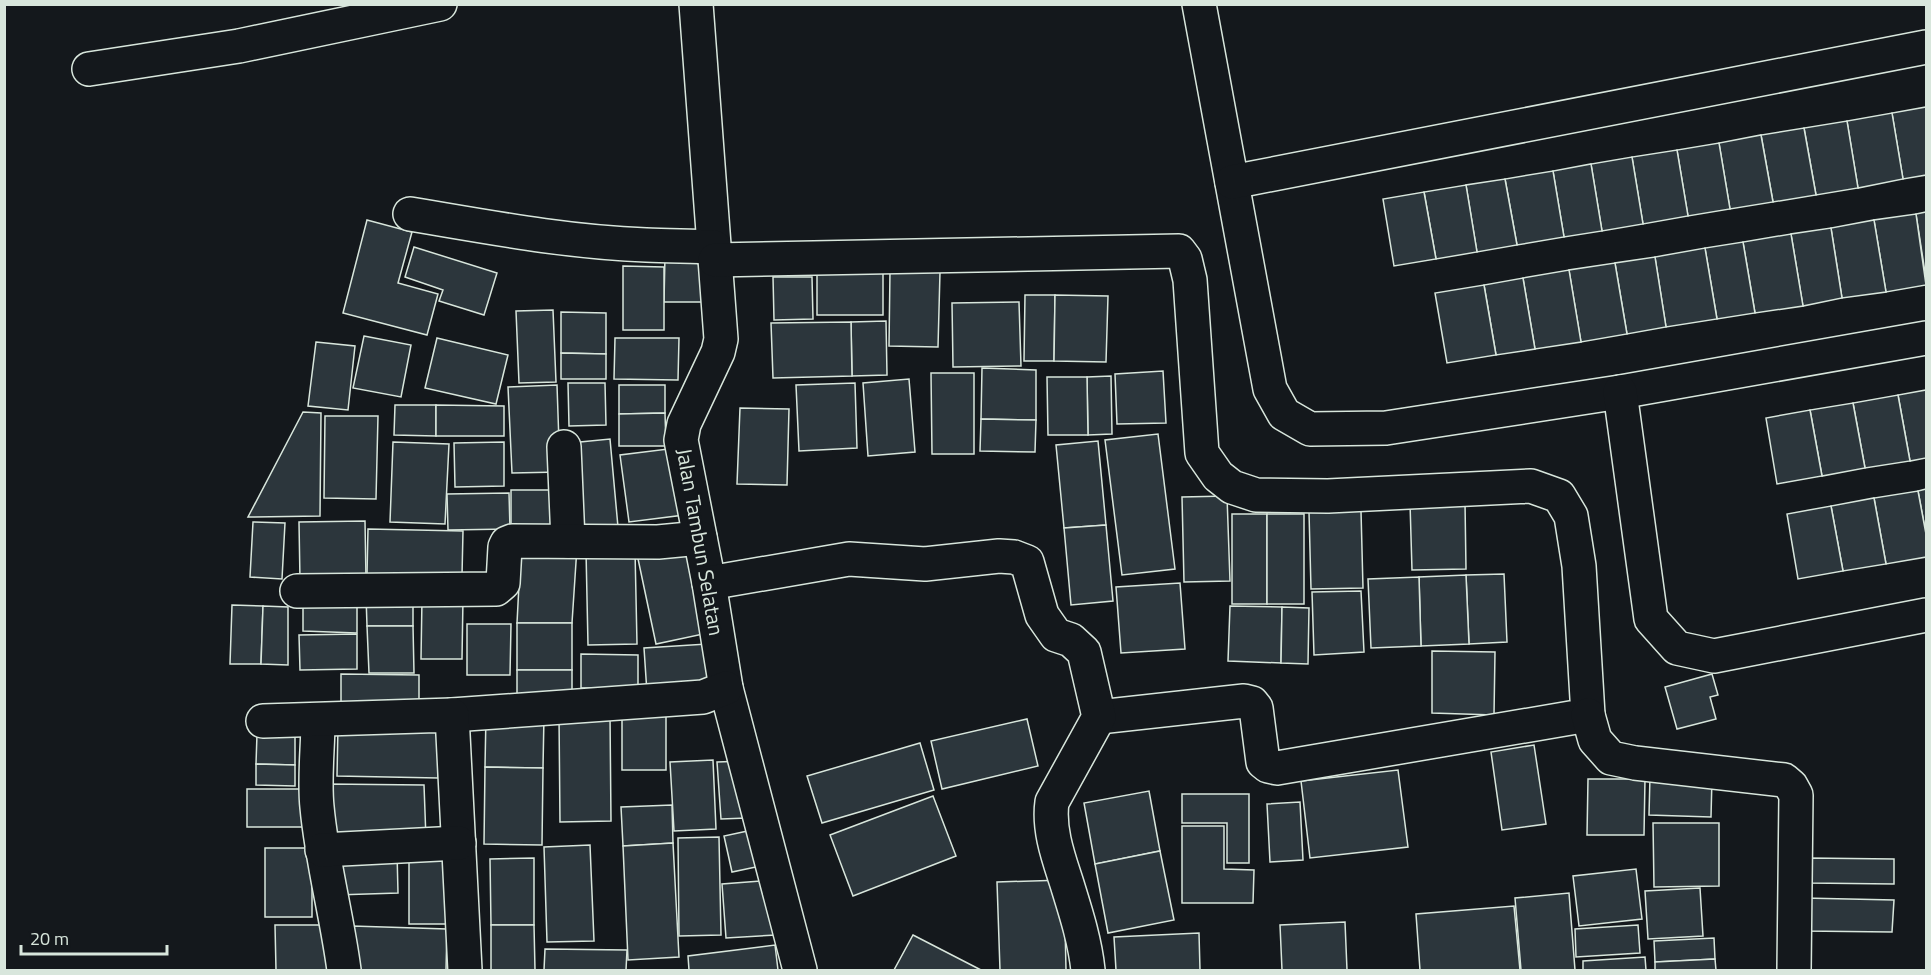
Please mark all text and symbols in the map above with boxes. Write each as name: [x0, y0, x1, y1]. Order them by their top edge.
street label: Jalan Tambun Selatan: [669, 446, 733, 638]
scale bar: [21, 918, 166, 956]
text: 20 m: [30, 925, 69, 952]

